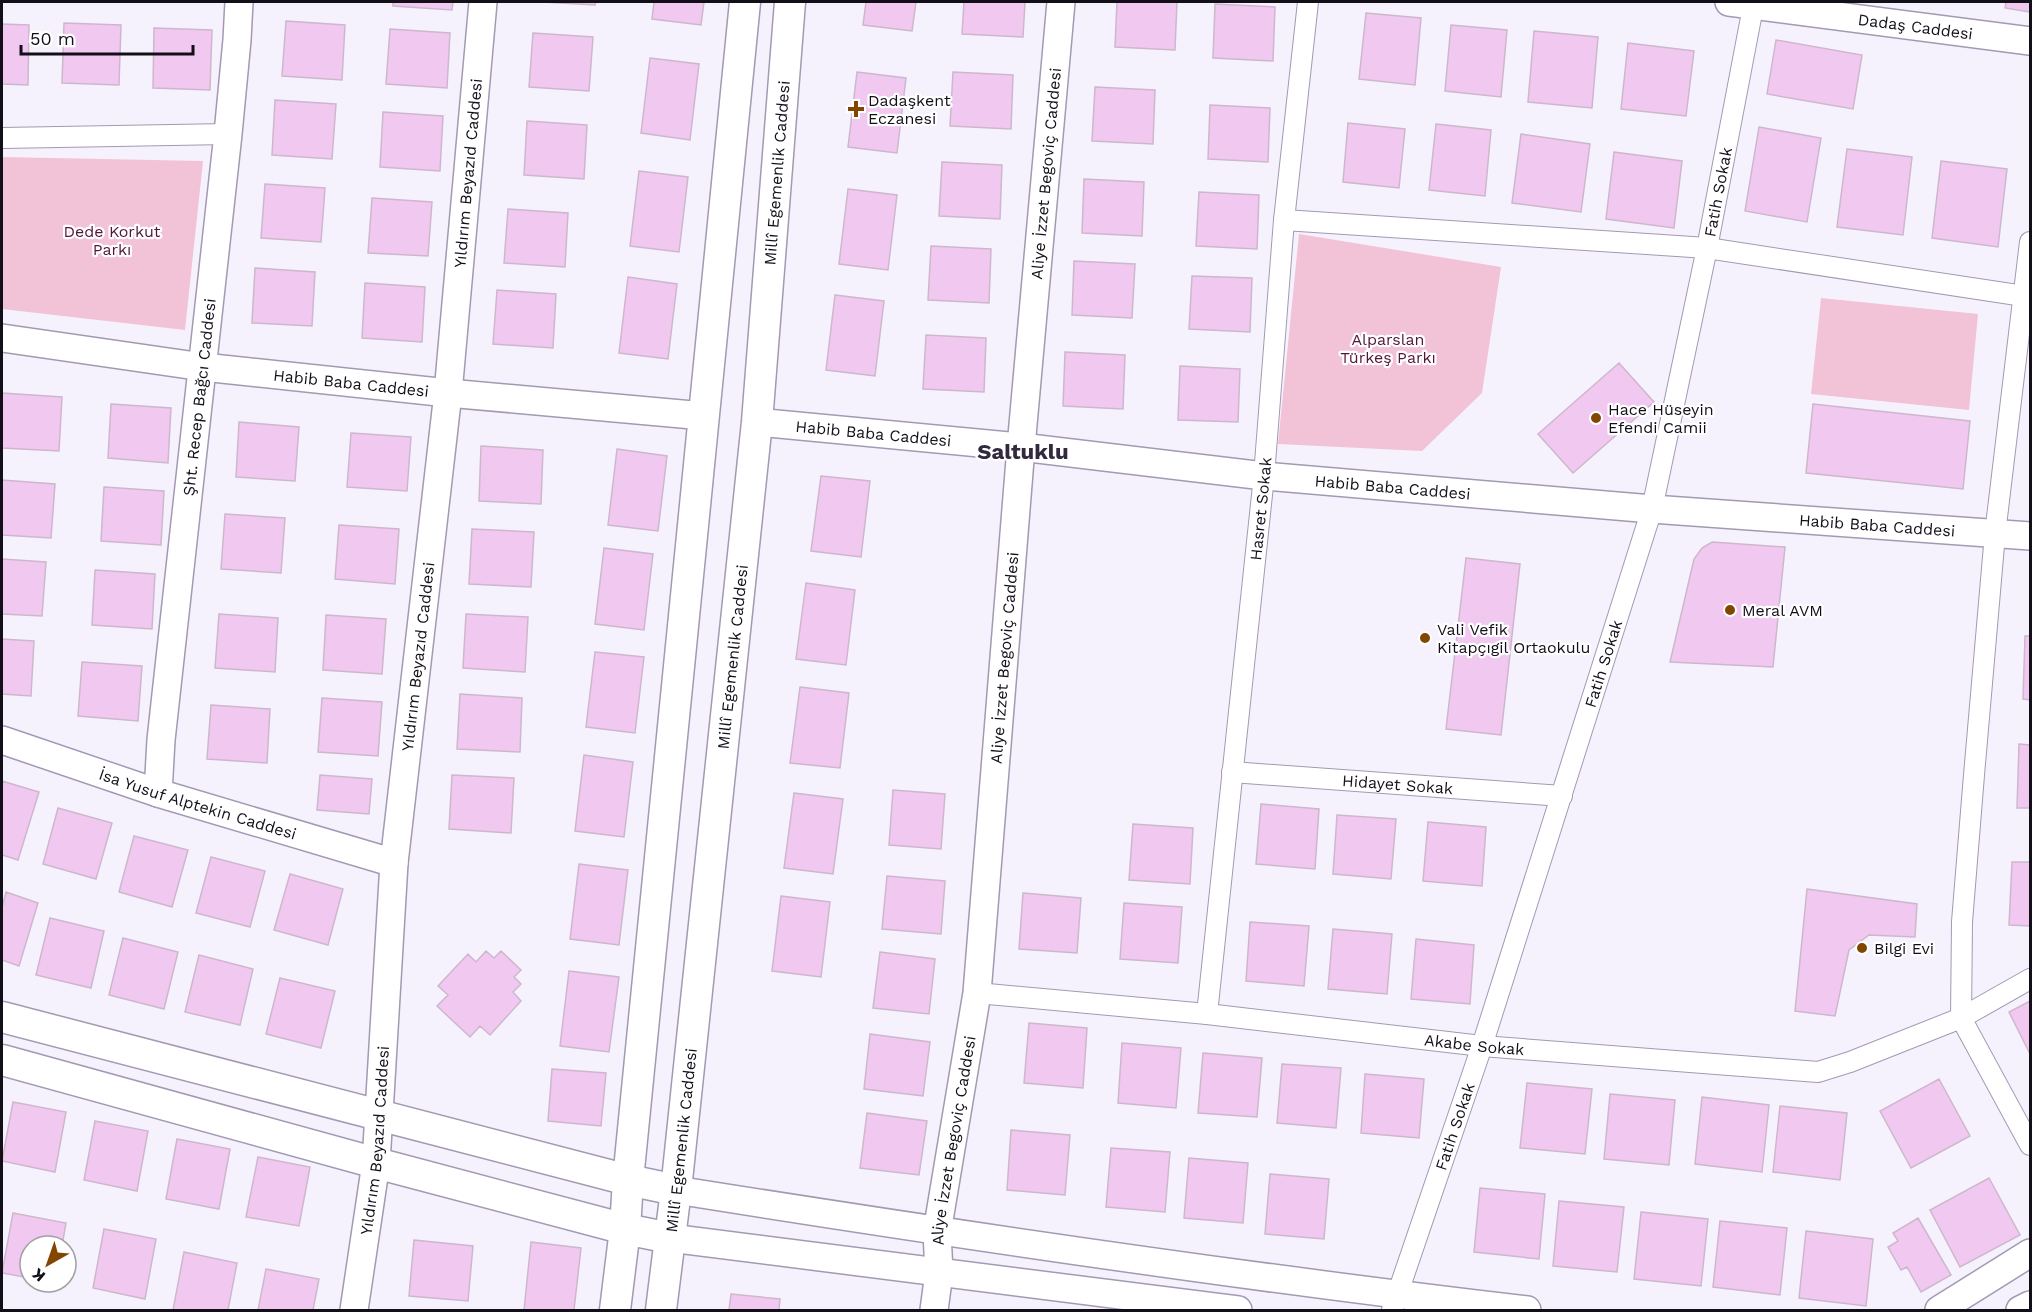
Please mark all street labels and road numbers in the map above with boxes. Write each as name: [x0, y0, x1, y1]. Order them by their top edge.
street label: Dadaş Caddesi: [1857, 9, 1974, 43]
street label: Aliye İzzet Begoviç Caddesi: [1027, 67, 1065, 280]
street label: Yıldırım Beyazıd Caddesi: [450, 78, 486, 269]
street label: Millî Egemenlik Caddesi: [760, 80, 793, 266]
street label: Fatih Sokak: [1700, 145, 1736, 238]
street label: Şht. Recep Bağcı Caddesi: [179, 297, 219, 497]
street label: Habib Baba Caddesi: [272, 365, 430, 400]
street label: Habib Baba Caddesi: [795, 416, 952, 450]
street label: Hasret Sokak: [1246, 457, 1275, 561]
street label: Habib Baba Caddesi: [1314, 471, 1471, 503]
street label: Habib Baba Caddesi: [1798, 510, 1956, 540]
street label: Aliye İzzet Begoviç Caddesi: [986, 551, 1022, 764]
street label: Yıldırım Beyazıd Caddesi: [397, 561, 438, 752]
street label: Millî Egemenlik Caddesi: [713, 564, 751, 750]
street label: Fatih Sokak: [1580, 617, 1626, 710]
street label: İsa Yusuf Alptekin Caddesi: [97, 764, 299, 843]
street label: Hidayet Sokak: [1341, 771, 1454, 798]
street label: Akabe Sokak: [1423, 1030, 1525, 1059]
street label: Aliye İzzet Begoviç Caddesi: [927, 1034, 979, 1246]
street label: Yıldırım Beyazıd Caddesi: [356, 1045, 393, 1236]
street label: Millî Egemenlik Caddesi: [661, 1047, 700, 1233]
street label: Fatih Sokak: [1431, 1080, 1478, 1173]

